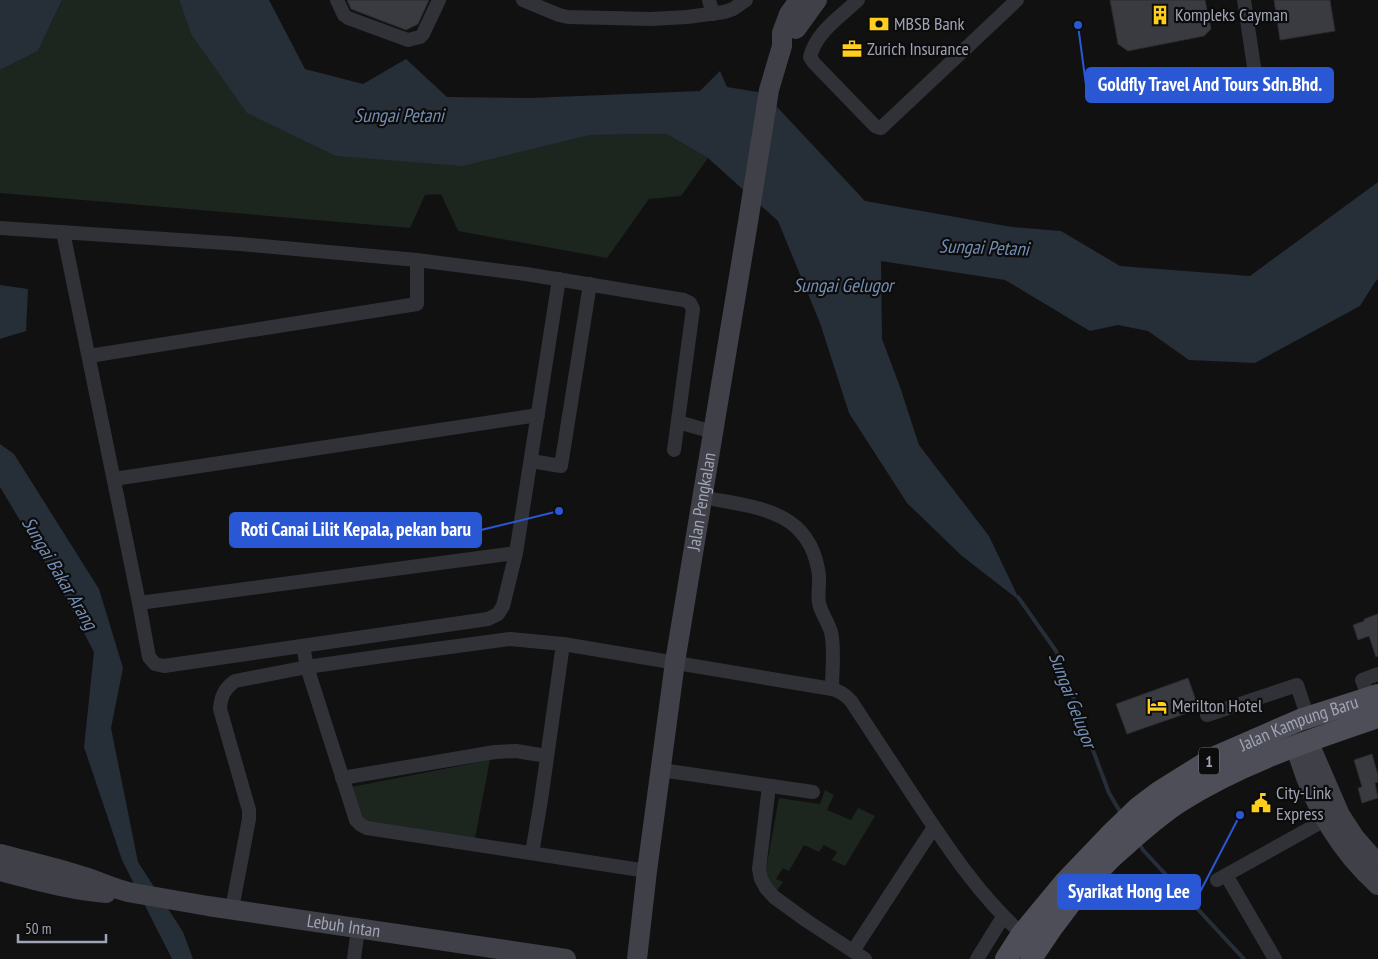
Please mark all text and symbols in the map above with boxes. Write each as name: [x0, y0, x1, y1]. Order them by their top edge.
place label: Kompleks Cayman: [1175, 3, 1288, 26]
building icon: Kompleks Cayman: [1149, 4, 1171, 26]
place label: MBSB Bank: [894, 12, 965, 35]
bank icon: MBSB Bank: [868, 13, 890, 35]
place label: Zurich Insurance: [867, 37, 969, 60]
office icon: Zurich Insurance: [841, 38, 863, 60]
callout: Goldfly Travel And Tours Sdn.Bhd.: [1086, 68, 1333, 102]
text: Goldfly Travel And Tours Sdn.Bhd.: [1098, 72, 1322, 96]
water label: Sungai Petani: [354, 103, 447, 127]
water label: Sungai Petani: [939, 233, 1032, 261]
water label: Sungai Gelugor: [793, 273, 896, 297]
street label: Jalan Pengkalan: [682, 451, 721, 553]
water label: Sungai Bakar Arang: [17, 512, 104, 635]
callout: Roti Canai Lilit Kepala, pekan baru: [230, 513, 481, 547]
text: Roti Canai Lilit Kepala, pekan baru: [241, 517, 471, 541]
water label: Sungai Gelugor: [1044, 649, 1103, 754]
street label: Jalan Kampung Baru: [1235, 690, 1361, 756]
place label: Merilton Hotel: [1172, 694, 1263, 717]
hotel icon: Merilton Hotel: [1146, 695, 1168, 717]
road number: 1: [1199, 748, 1219, 774]
place label: City-Link Express: [1276, 781, 1331, 825]
public building icon: City-Link Express: [1250, 792, 1272, 814]
callout: Syarikat Hong Lee: [1058, 875, 1200, 909]
text: Syarikat Hong Lee: [1068, 879, 1190, 903]
street label: Lebuh Intan: [306, 909, 382, 942]
scale bar: [18, 912, 105, 944]
text: 50 m: [25, 919, 51, 938]

